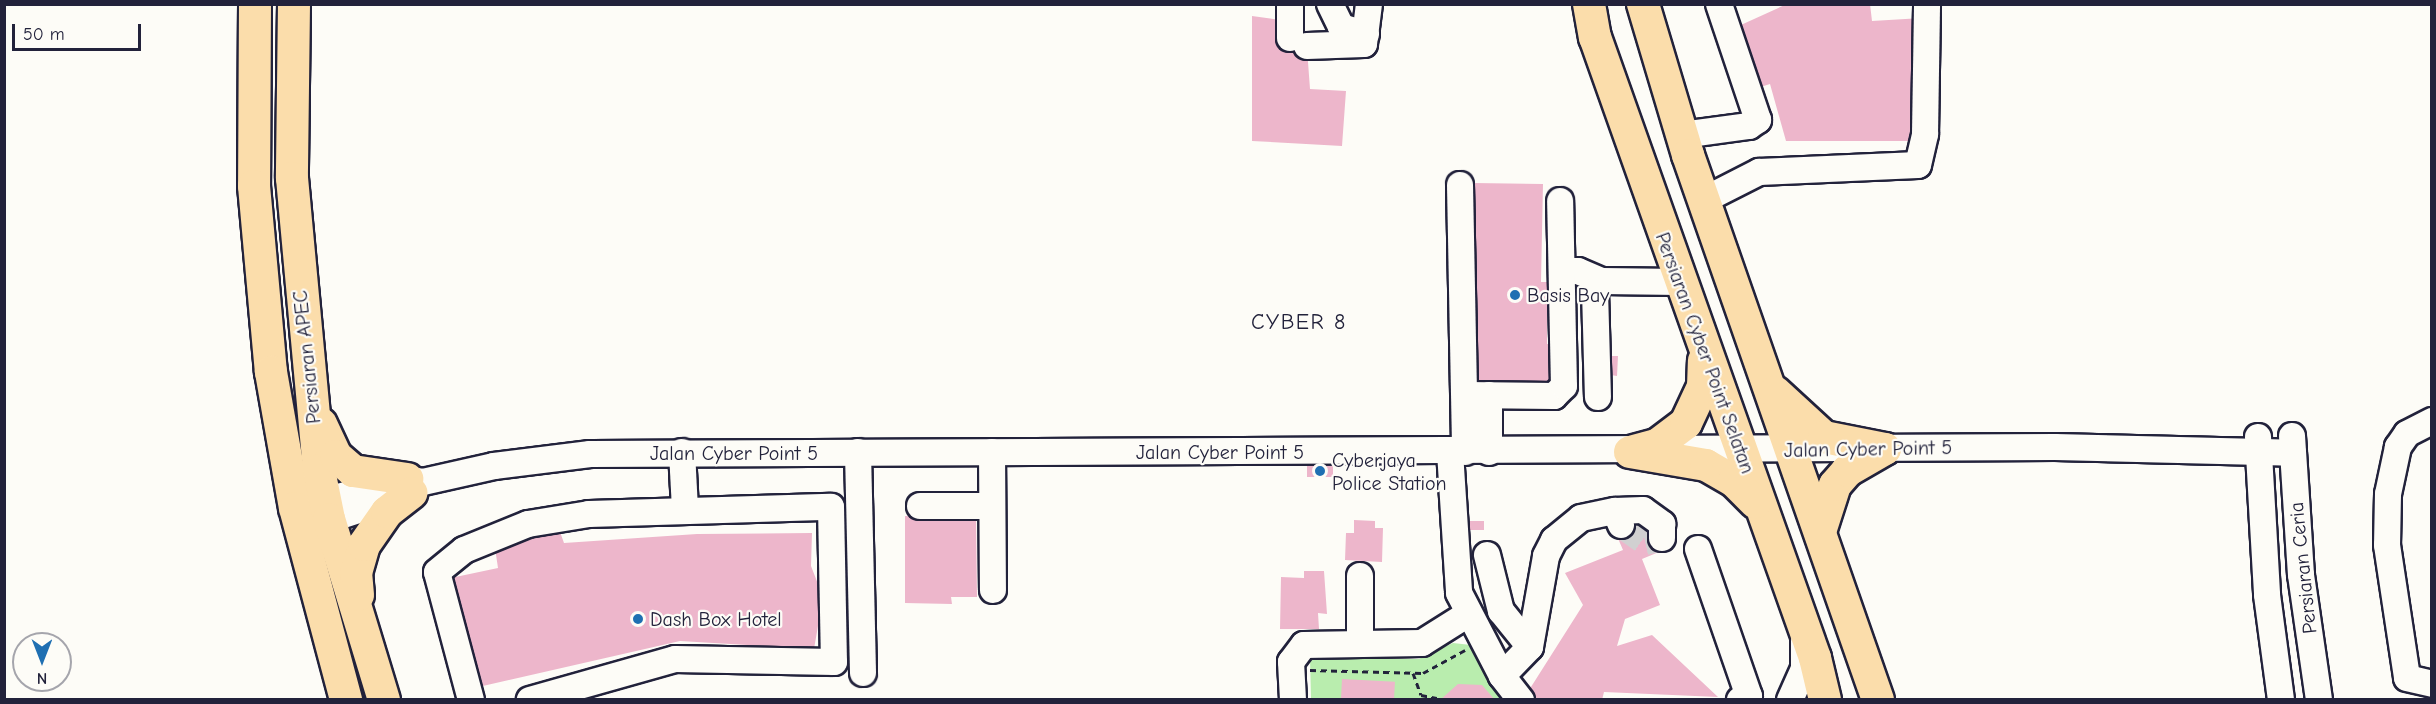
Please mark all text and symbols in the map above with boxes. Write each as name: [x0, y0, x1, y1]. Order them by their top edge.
scale bar: [15, 12, 144, 50]
text: 50 m: [23, 24, 65, 45]
street label: Persiaran Cyber Point Selatan: [1650, 229, 1760, 477]
place label: Basis Bay: [1527, 283, 1609, 307]
marker: Basis Bay: [1508, 288, 1522, 302]
street label: Persiaran APEC: [288, 289, 326, 425]
district label: CYBER 8: [1251, 310, 1347, 336]
street label: Jalan Cyber Point 5: [1784, 436, 1952, 462]
street label: Jalan Cyber Point 5: [1136, 440, 1304, 464]
street label: Jalan Cyber Point 5: [650, 441, 818, 465]
place label: Cyberjaya Police Station: [1332, 448, 1447, 495]
marker: Cyberjaya Police Station: [1313, 464, 1327, 478]
street label: Persiaran Ceria: [2284, 501, 2322, 635]
place label: Dash Box Hotel: [650, 607, 782, 631]
marker: Dash Box Hotel: [631, 612, 645, 626]
north arrow: [12, 632, 72, 692]
text: N: [37, 669, 47, 687]

